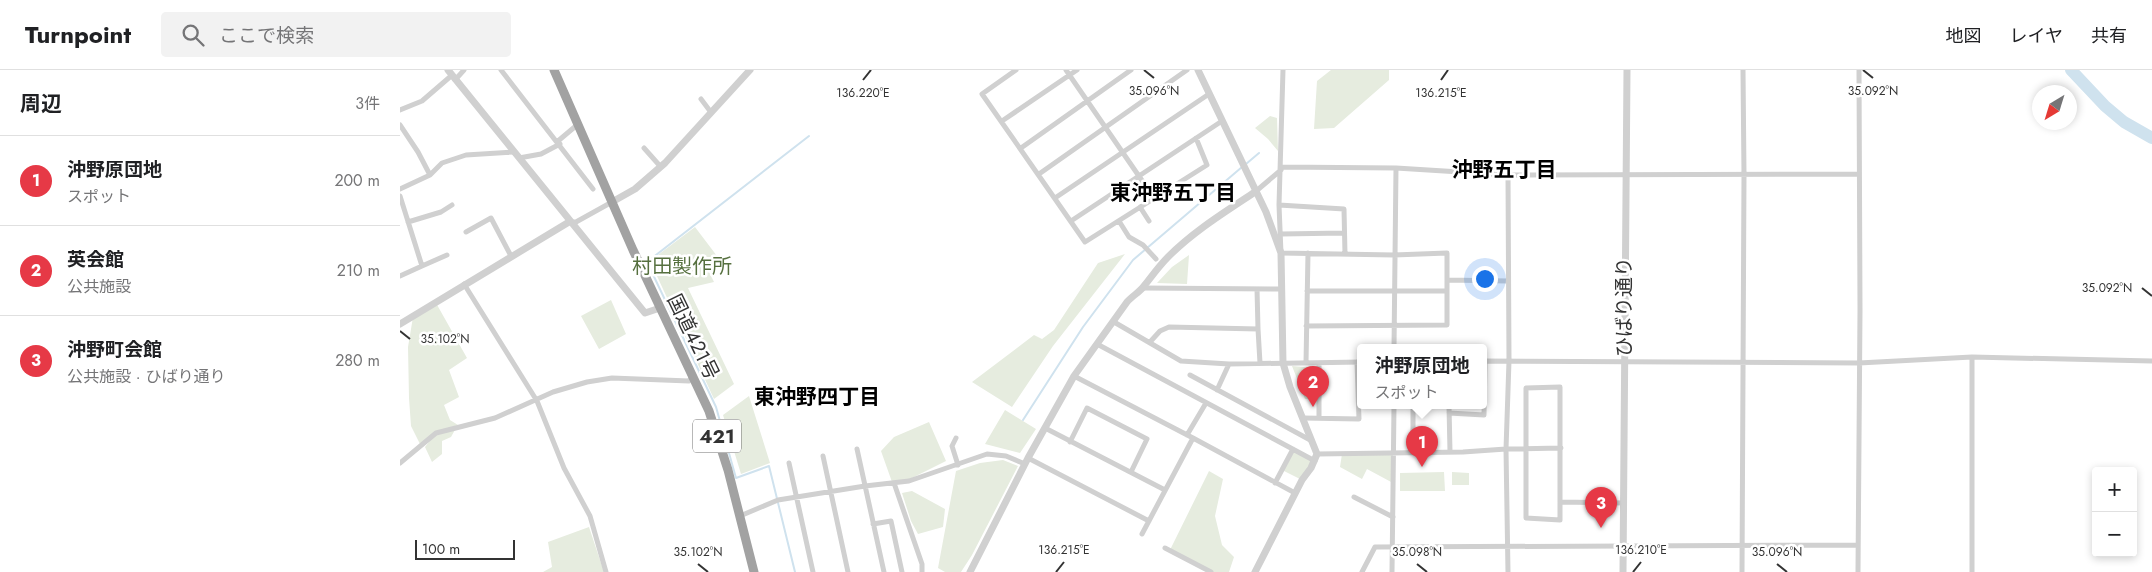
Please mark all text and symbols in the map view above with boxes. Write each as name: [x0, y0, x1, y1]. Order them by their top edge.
search box: [161, 12, 511, 57]
text: Turnpoint: [25, 17, 131, 52]
icon: search: [179, 21, 207, 49]
text: ここで検索: [219, 22, 314, 49]
text: 地図: [1946, 23, 1982, 49]
text: レイヤ: [2010, 23, 2063, 49]
text: 共有: [2091, 23, 2127, 49]
text: 35.096°N: [1129, 82, 1179, 100]
text: 35.092°N: [1848, 82, 1898, 100]
text: 136.220°E: [836, 84, 890, 102]
text: 136.215°E: [1415, 84, 1467, 102]
north arrow: [2032, 85, 2077, 130]
text: 周辺: [20, 89, 62, 119]
text: 3件: [355, 92, 380, 115]
district label: 沖野五丁目: [1452, 155, 1557, 185]
text: 沖野原団地: [67, 156, 162, 183]
text: 1: [32, 169, 40, 192]
text: 200 m: [334, 169, 380, 192]
district label: 東沖野五丁目: [1110, 178, 1236, 208]
text: スポット: [67, 185, 131, 208]
text: 英会館: [67, 246, 124, 273]
park label: 村田製作所: [632, 252, 732, 281]
street label: ひばり通り: [1610, 257, 1639, 357]
text: 2: [31, 259, 41, 282]
text: 210 m: [337, 259, 380, 282]
your location: [1472, 266, 1498, 292]
text: 公共施設: [67, 275, 131, 298]
text: 35.092°N: [2082, 279, 2132, 297]
street label: 国道421号: [660, 289, 726, 385]
text: 35.102°N: [421, 330, 469, 348]
text: 沖野町会館: [67, 336, 162, 363]
popup: [1357, 344, 1487, 409]
text: 3: [31, 349, 41, 372]
text: 280 m: [335, 349, 380, 372]
text: 沖野原団地: [1374, 352, 1470, 379]
text: 公共施設 · ひばり通り: [67, 365, 225, 388]
pin: 2: [1297, 366, 1329, 407]
text: スポット: [1374, 381, 1439, 404]
district label: 東沖野四丁目: [754, 382, 880, 412]
road number: 421: [693, 420, 741, 452]
pin: 1: [1406, 426, 1438, 467]
map controls: [2092, 467, 2137, 557]
button: +: [2092, 467, 2137, 512]
pin: 3: [1585, 487, 1617, 528]
button: −: [2092, 512, 2137, 557]
scale bar: [415, 537, 515, 560]
text: 100 m: [422, 539, 460, 559]
text: 136.215°E: [1038, 541, 1090, 559]
text: 136.210°E: [1615, 541, 1667, 559]
text: 35.102°N: [674, 543, 722, 561]
text: 35.098°N: [1392, 543, 1442, 561]
text: 35.096°N: [1752, 543, 1802, 561]

